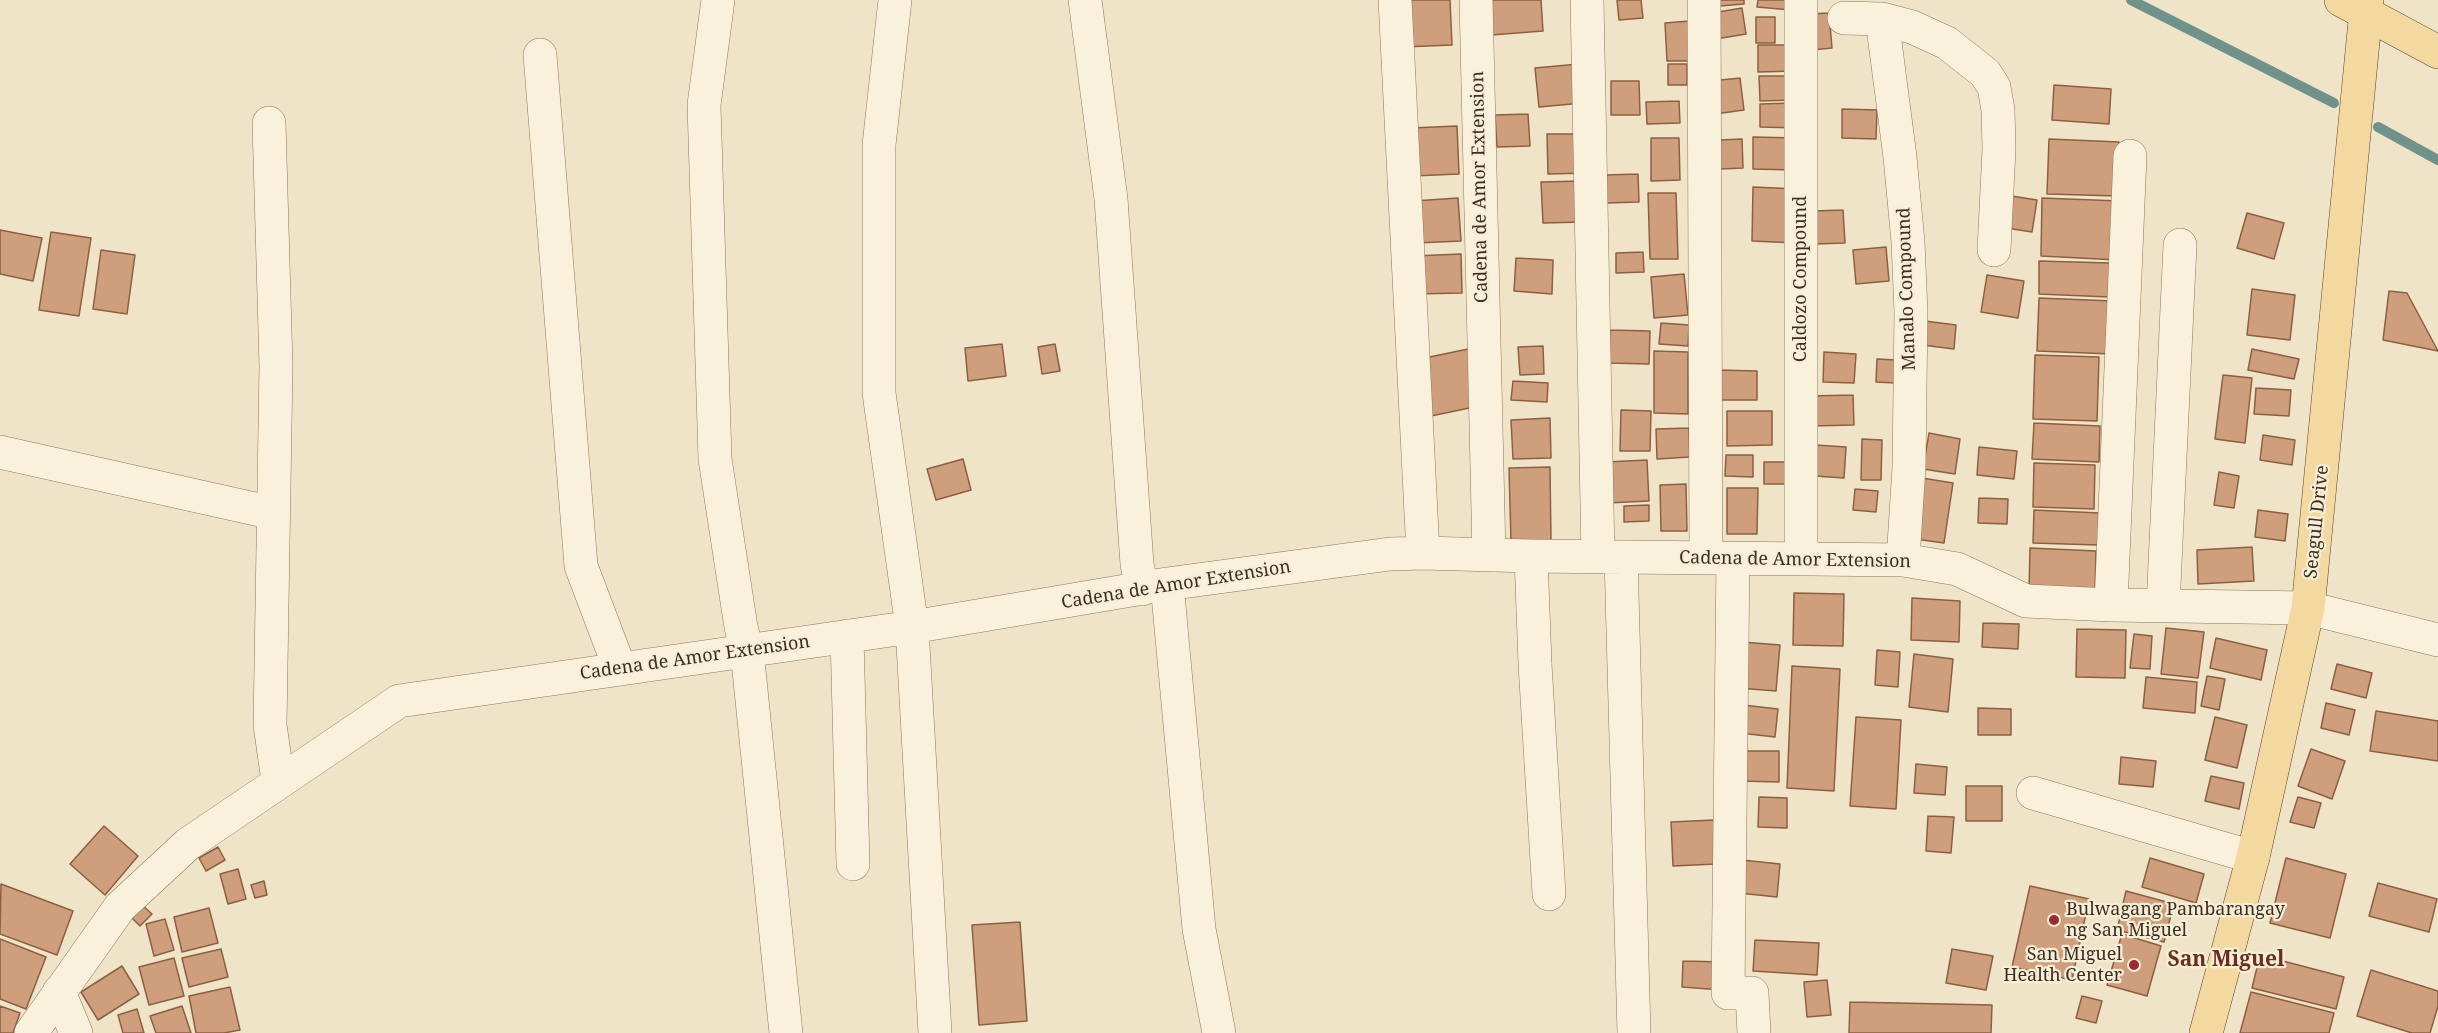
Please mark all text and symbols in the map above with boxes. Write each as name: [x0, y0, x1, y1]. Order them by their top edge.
street label: Cadena de Amor Extension: [1467, 71, 1493, 303]
street label: Caldozo Compound: [1790, 196, 1812, 362]
street label: Manalo Compound: [1893, 207, 1921, 371]
street label: Seagull Drive: [2300, 464, 2334, 580]
street label: Cadena de Amor Extension: [1679, 547, 1911, 573]
street label: Cadena de Amor Extension: [1060, 556, 1292, 614]
street label: Cadena de Amor Extension: [579, 631, 811, 685]
place label: Bulwagang Pambarangay ng San Miguel: [2066, 899, 2285, 942]
marker: Bulwagang Pambarangay ng San Miguel: [2047, 913, 2061, 927]
place label: San Miguel Health Center: [2003, 944, 2122, 986]
district label: San Miguel: [2168, 947, 2284, 973]
marker: San Miguel Health Center: [2127, 958, 2141, 972]

